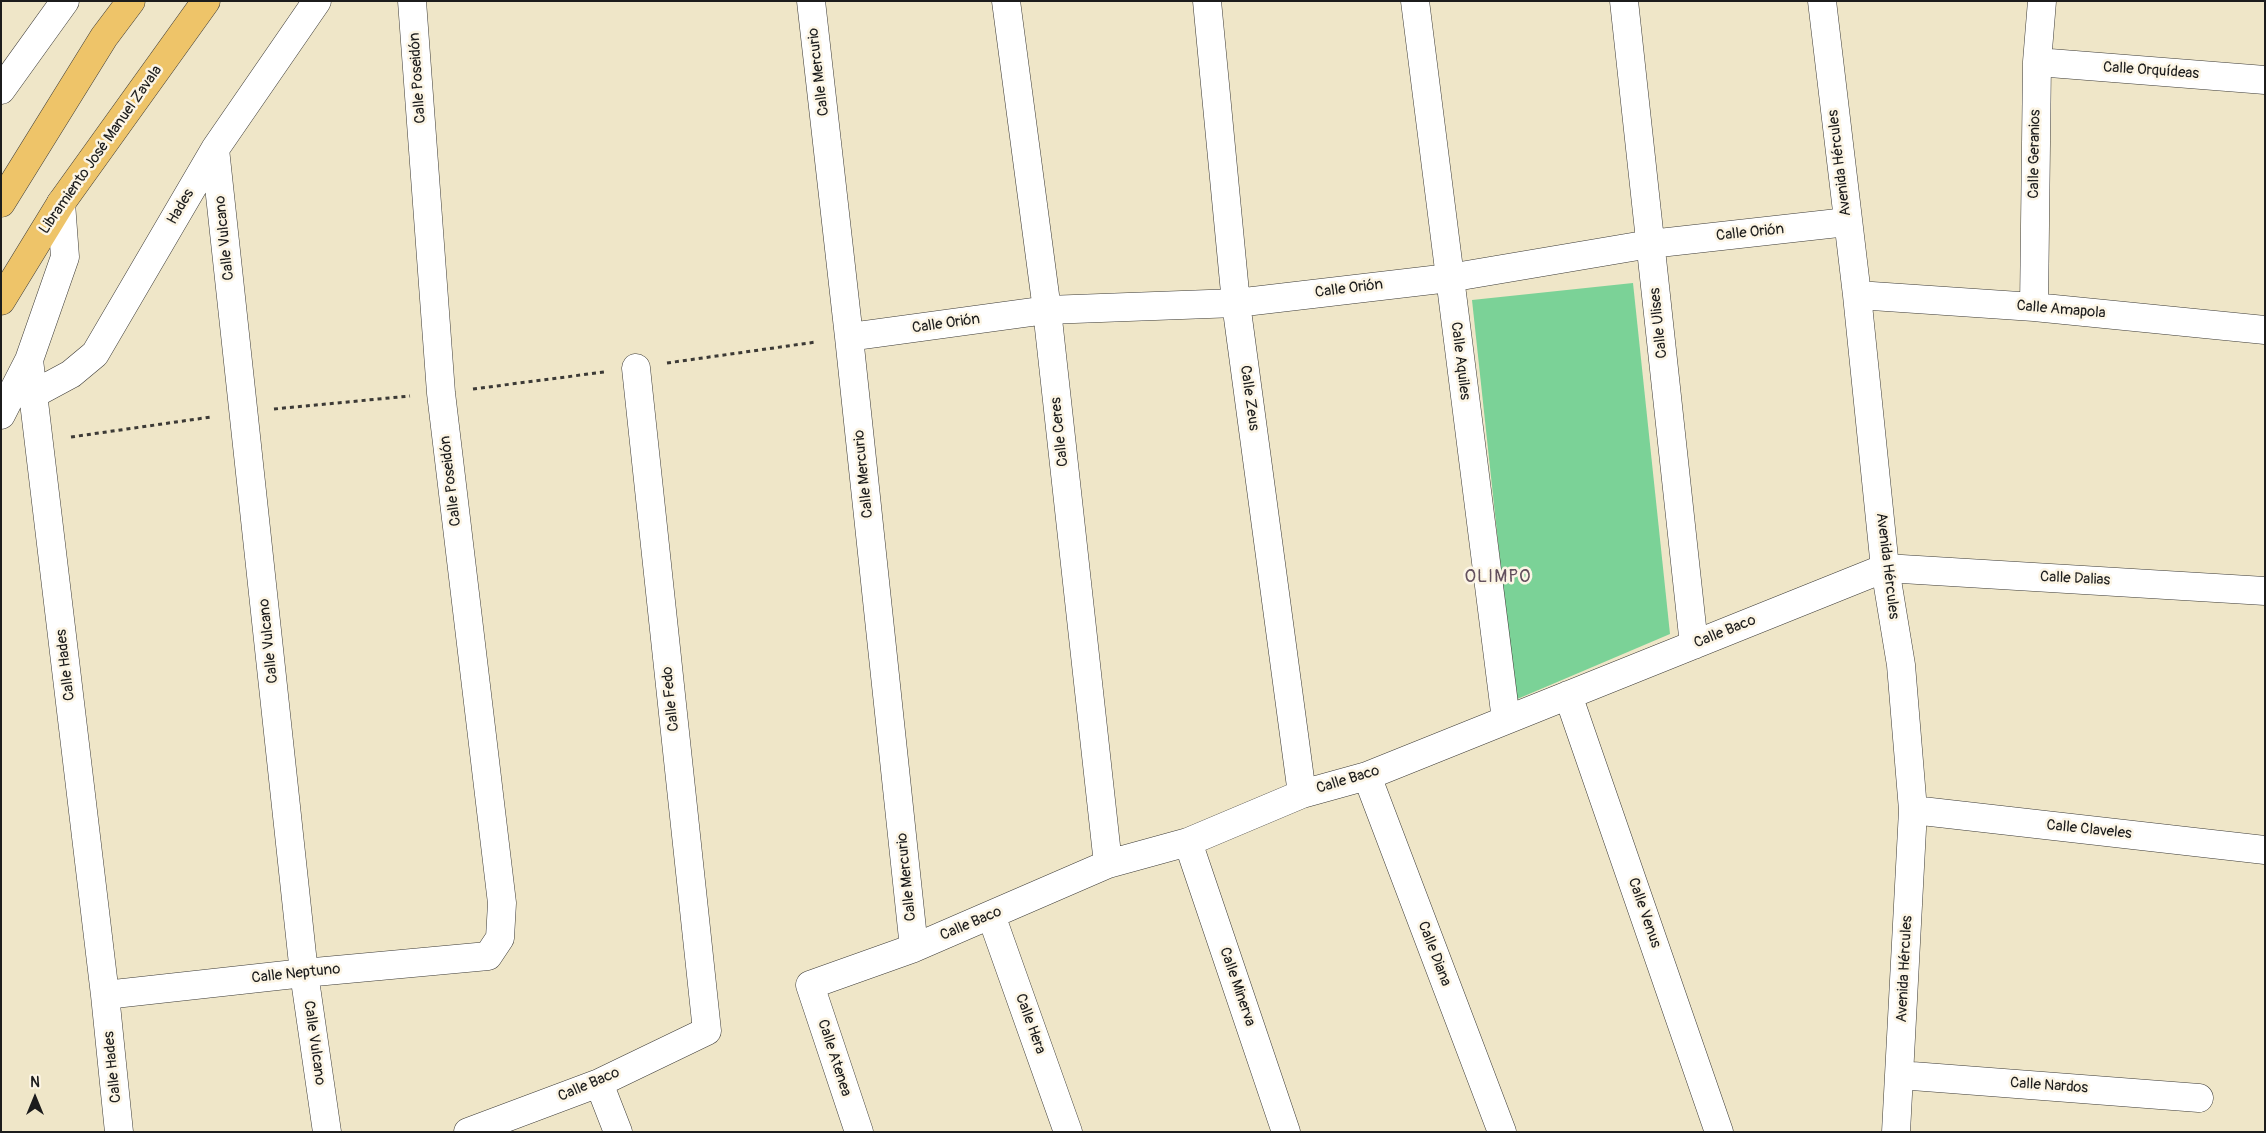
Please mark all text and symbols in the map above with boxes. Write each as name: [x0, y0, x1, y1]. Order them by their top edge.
street label: Calle Mercurio: [805, 27, 833, 117]
street label: Calle Poseidón: [406, 32, 430, 124]
street label: Calle Orquídeas: [2102, 59, 2200, 83]
street label: Libramiento José Manuel Zavala: [36, 62, 166, 238]
street label: Avenida Hércules: [1825, 109, 1855, 217]
street label: Calle Geranios: [2025, 109, 2045, 199]
street label: Hades: [164, 186, 198, 228]
street label: Calle Vulcano: [212, 195, 238, 281]
street label: Calle Orión: [1715, 220, 1785, 246]
street label: Calle Orión: [1314, 276, 1384, 302]
street label: Calle Ulises: [1646, 287, 1672, 359]
street label: Calle Amapola: [2016, 297, 2106, 323]
street label: Calle Orión: [911, 310, 981, 338]
street label: Calle Aquiles: [1446, 321, 1474, 401]
street label: Calle Zeus: [1236, 364, 1262, 432]
street label: Calle Ceres: [1047, 396, 1073, 468]
street label: Calle Mercurio: [850, 429, 878, 519]
street label: Calle Poseidón: [437, 435, 465, 527]
street label: Avenida Hércules: [1872, 512, 1902, 620]
district label: OLIMPO: [1464, 566, 1532, 588]
street label: Calle Dalias: [2039, 568, 2111, 590]
street label: Calle Vulcano: [256, 598, 282, 684]
street label: Calle Baco: [1691, 611, 1759, 653]
street label: Calle Hades: [53, 628, 79, 702]
street label: Calle Fedo: [659, 666, 683, 732]
street label: Calle Baco: [1314, 762, 1382, 798]
street label: Calle Claveles: [2045, 817, 2133, 843]
street label: Calle Mercurio: [893, 832, 921, 922]
street label: Calle Venus: [1624, 876, 1664, 950]
street label: Calle Baco: [937, 903, 1005, 945]
street label: Avenida Hércules: [1893, 915, 1917, 1023]
street label: Calle Diana: [1413, 919, 1455, 989]
street label: Calle Minerva: [1215, 945, 1259, 1029]
street label: Calle Neptuno: [251, 960, 341, 988]
street label: Calle Hera: [1011, 991, 1049, 1057]
street label: Calle Vulcano: [299, 1000, 329, 1086]
street label: Calle Atenea: [813, 1017, 855, 1099]
street label: Calle Hades: [100, 1030, 126, 1104]
street label: Calle Baco: [555, 1064, 623, 1106]
north arrow: [10, 1073, 60, 1123]
text: N: [30, 1074, 40, 1091]
street label: Calle Nardos: [2009, 1074, 2089, 1098]

